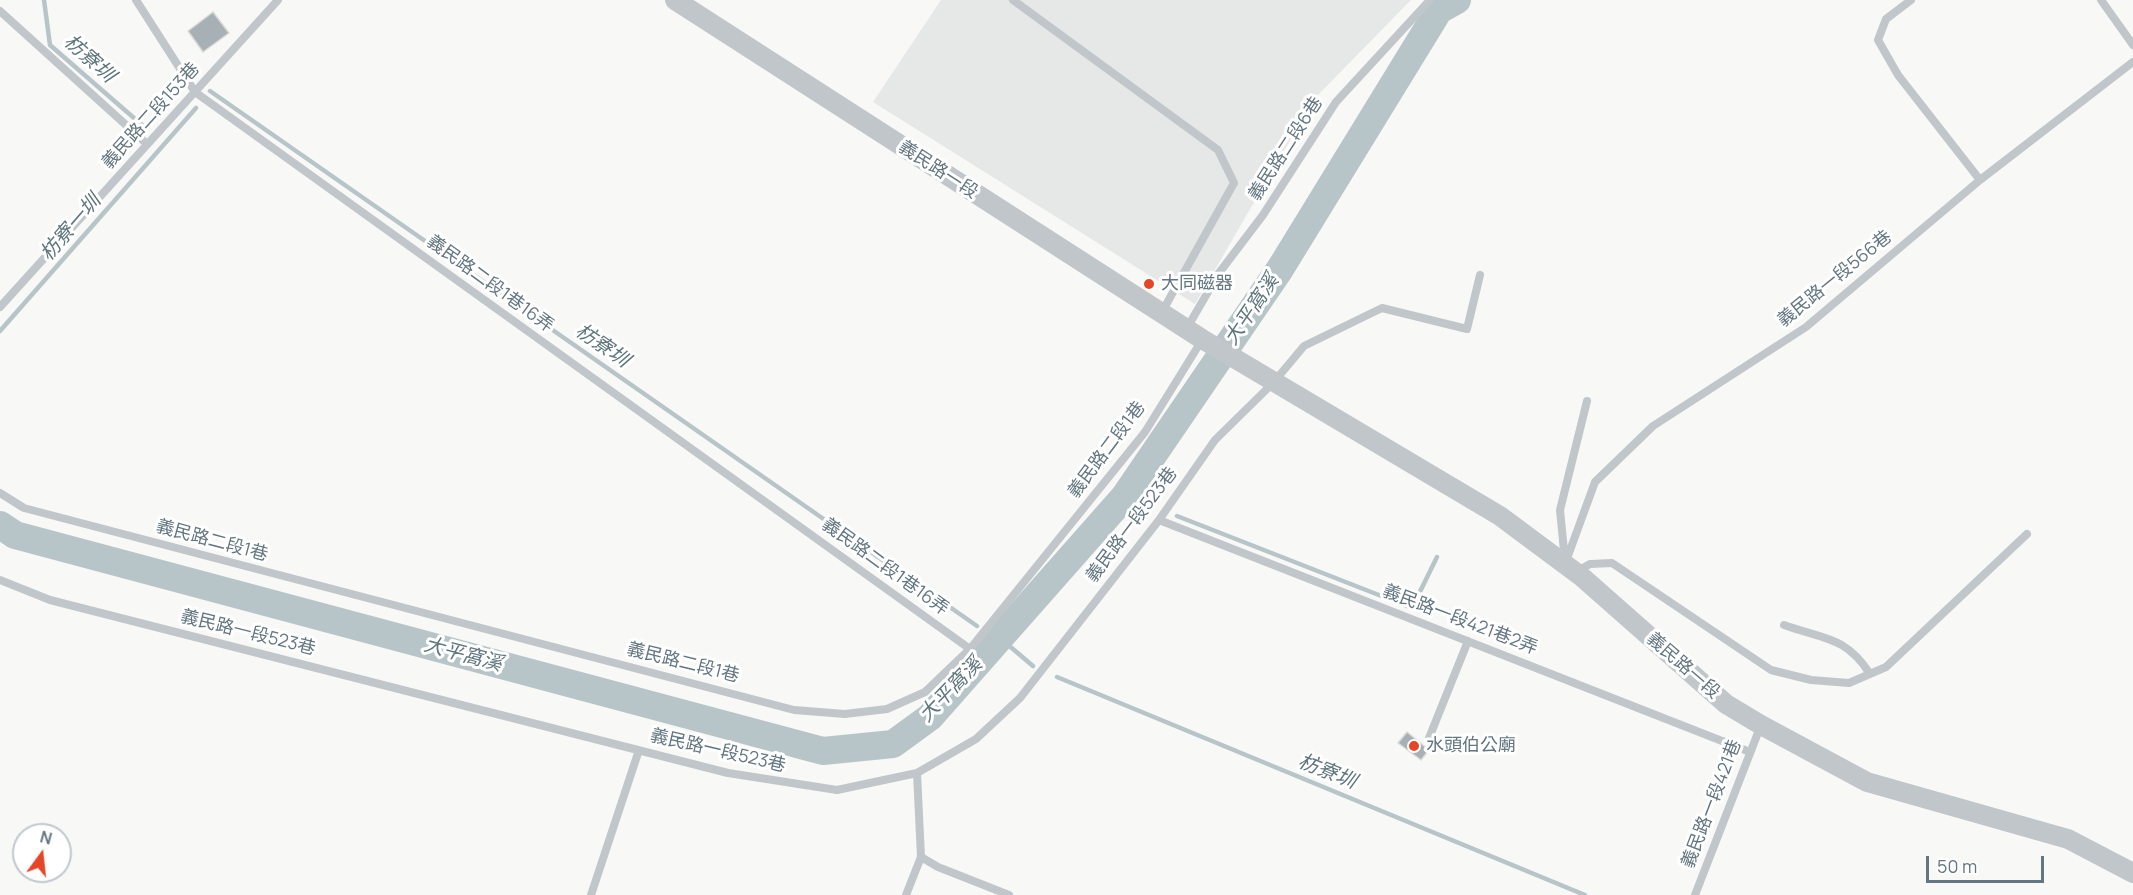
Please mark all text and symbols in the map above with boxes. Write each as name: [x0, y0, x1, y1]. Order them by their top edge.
water label: 枋寮圳: [59, 30, 119, 88]
street label: 義民路二段153巷: [98, 58, 204, 174]
street label: 義民路二段6巷: [1244, 93, 1328, 205]
street label: 義民路一段: [894, 136, 982, 204]
water label: 枋寮一圳: [36, 190, 106, 266]
street label: 義民路一段566巷: [1774, 226, 1896, 332]
street label: 義民路二段1巷16弄: [422, 231, 558, 337]
water label: 大平窩溪: [1220, 270, 1284, 350]
place label: 大同磁器: [1161, 273, 1233, 295]
marker: 大同磁器: [1142, 277, 1156, 291]
water label: 枋寮圳: [571, 319, 633, 373]
street label: 義民路二段1巷: [1064, 398, 1150, 502]
street label: 義民路一段523巷: [1082, 463, 1182, 587]
street label: 義民路二段1巷16弄: [817, 514, 953, 620]
street label: 義民路二段1巷: [154, 516, 270, 566]
street label: 義民路一段421巷2弄: [1380, 581, 1540, 659]
street label: 義民路一段523巷: [178, 606, 318, 660]
street label: 義民路一段: [1642, 628, 1724, 704]
water label: 大平窩溪: [421, 633, 505, 677]
street label: 義民路二段1巷: [625, 639, 741, 687]
water label: 大平窩溪: [915, 653, 987, 727]
street label: 義民路一段523巷: [648, 725, 788, 777]
place label: 水頭伯公廟: [1426, 735, 1516, 757]
street label: 義民路一段421巷: [1678, 737, 1746, 871]
marker: 水頭伯公廟: [1407, 739, 1421, 753]
water label: 枋寮圳: [1295, 750, 1359, 794]
north arrow: [12, 823, 72, 883]
text: N: [38, 825, 55, 850]
scale bar: [1929, 844, 2048, 882]
text: 50 m: [1937, 854, 1977, 878]

